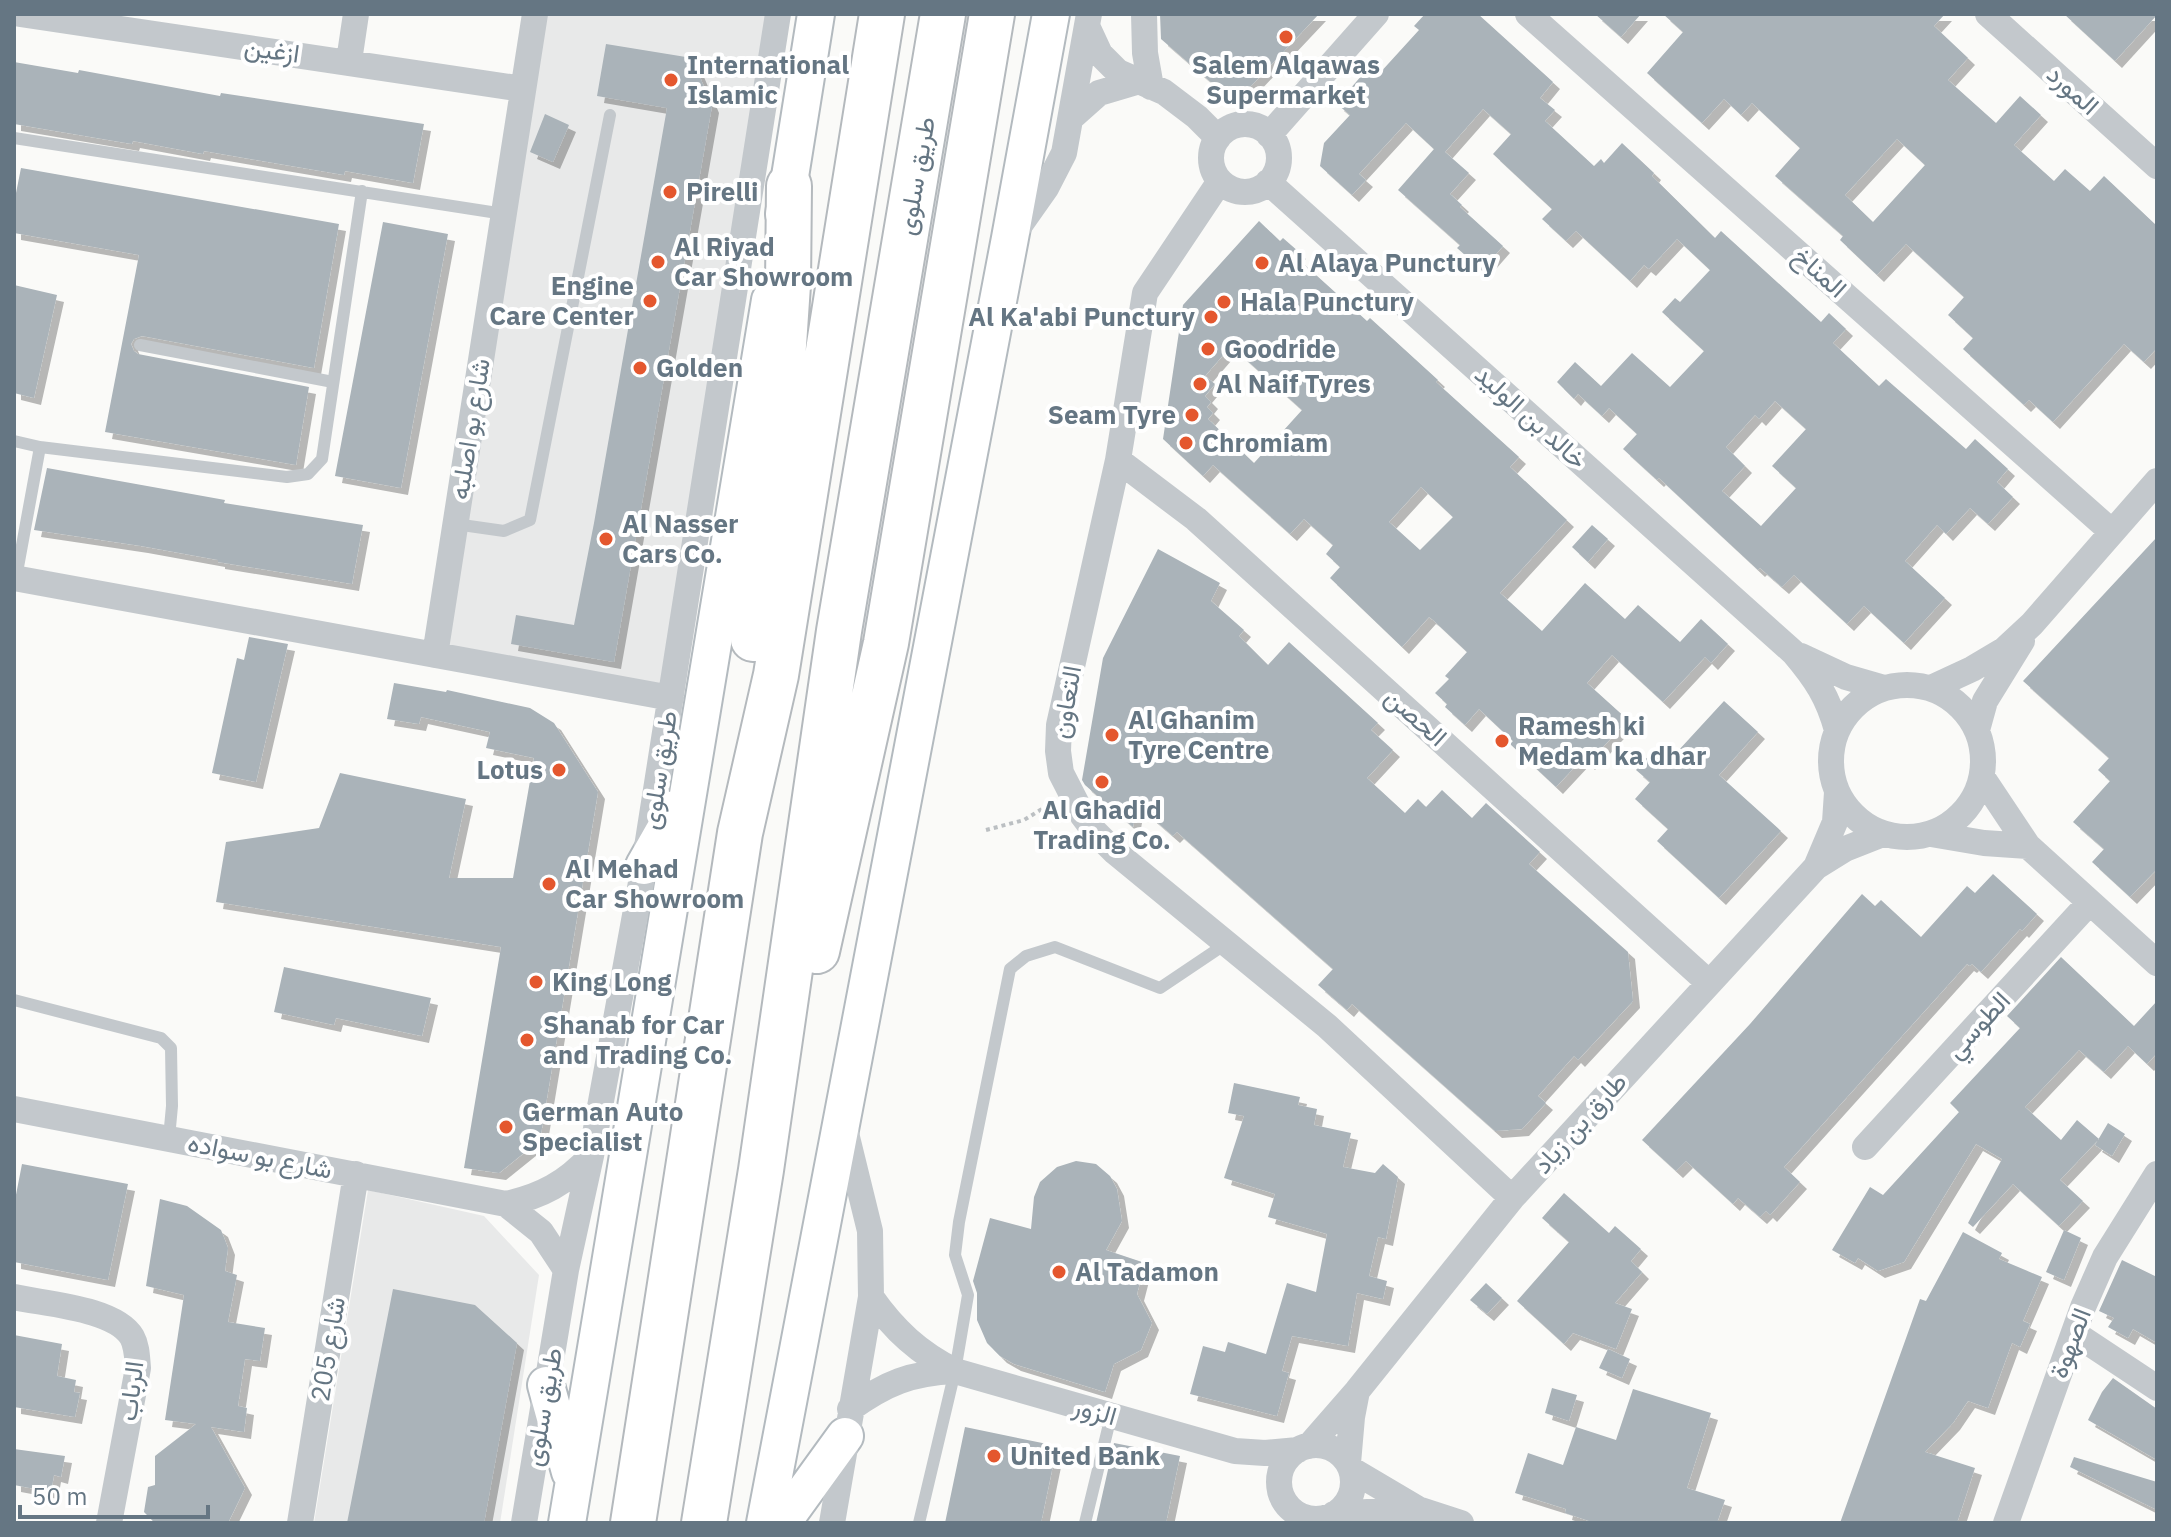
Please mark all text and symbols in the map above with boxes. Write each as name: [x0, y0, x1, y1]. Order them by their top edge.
street label: ازغين: [242, 28, 302, 70]
marker: Salem Alqawas Supermarket: [1277, 28, 1295, 46]
place label: International Islamic: [687, 47, 849, 111]
place label: Salem Alqawas Supermarket: [1192, 47, 1380, 111]
street label: المورد: [2040, 57, 2107, 122]
marker: International Islamic: [662, 71, 680, 89]
street label: طريق سلوى: [888, 114, 942, 238]
place label: Pirelli: [686, 174, 758, 208]
marker: Pirelli: [661, 183, 679, 201]
place label: Al Riyad Car Showroom: [674, 229, 853, 293]
street label: المناخ: [1785, 238, 1855, 306]
place label: Al Alaya Punctury: [1278, 245, 1496, 279]
marker: Al Riyad Car Showroom: [649, 253, 667, 271]
marker: Al Alaya Punctury: [1253, 254, 1271, 272]
place label: Engine Care Center: [489, 268, 634, 332]
place label: Hala Punctury: [1240, 284, 1414, 318]
marker: Engine Care Center: [641, 292, 659, 310]
marker: Hala Punctury: [1215, 293, 1233, 311]
place label: Al Ka'abi Punctury: [968, 299, 1195, 333]
marker: Al Ka'abi Punctury: [1202, 308, 1220, 326]
place label: Goodride: [1224, 331, 1336, 365]
marker: Goodride: [1199, 340, 1217, 358]
place label: Golden: [656, 350, 743, 384]
street label: شارع بو اصلبه: [441, 356, 499, 502]
street label: خالد بن الوليد: [1468, 357, 1595, 476]
marker: Golden: [631, 359, 649, 377]
place label: Al Naif Tyres: [1216, 366, 1371, 400]
marker: Al Naif Tyres: [1191, 375, 1209, 393]
place label: Seam Tyre: [1048, 397, 1176, 431]
marker: Seam Tyre: [1183, 406, 1201, 424]
place label: Chromiam: [1202, 425, 1328, 459]
marker: Chromiam: [1177, 434, 1195, 452]
place label: Al Nasser Cars Co.: [622, 506, 739, 570]
marker: Al Nasser Cars Co.: [597, 530, 615, 548]
street label: التعاون: [1042, 663, 1088, 741]
street label: الحصن: [1378, 679, 1455, 753]
place label: Al Ghanim Tyre Centre: [1128, 702, 1269, 766]
street label: طريق سلوى: [632, 708, 684, 832]
place label: Ramesh ki Medam ka dhar: [1518, 708, 1706, 772]
marker: Al Ghanim Tyre Centre: [1103, 726, 1121, 744]
marker: Ramesh ki Medam ka dhar: [1493, 732, 1511, 750]
place label: Lotus: [476, 752, 543, 786]
marker: Lotus: [550, 761, 568, 779]
marker: Al Ghadid Trading Co.: [1093, 773, 1111, 791]
place label: Al Ghadid Trading Co.: [1033, 792, 1171, 856]
place label: Al Mehad Car Showroom: [565, 851, 744, 915]
marker: Al Mehad Car Showroom: [540, 875, 558, 893]
place label: King Long: [552, 964, 672, 998]
marker: King Long: [527, 973, 545, 991]
street label: الطوسي: [1938, 983, 2021, 1069]
place label: Shanab for Car and Trading Co.: [543, 1007, 733, 1071]
marker: Shanab for Car and Trading Co.: [518, 1031, 536, 1049]
street label: طارق بن زياد: [1525, 1065, 1634, 1180]
place label: German Auto Specialist: [522, 1094, 683, 1158]
marker: German Auto Specialist: [497, 1118, 515, 1136]
street label: شارع بو سواده: [185, 1124, 335, 1188]
place label: Al Tadamon: [1075, 1254, 1219, 1288]
marker: Al Tadamon: [1050, 1263, 1068, 1281]
street label: شارع 205: [302, 1294, 354, 1404]
street label: الصهوة: [2040, 1303, 2098, 1383]
street label: طريق سلوى: [515, 1345, 569, 1469]
street label: الرباب: [109, 1359, 151, 1423]
street label: الزور: [1069, 1387, 1121, 1432]
place label: United Bank: [1010, 1438, 1160, 1472]
marker: United Bank: [985, 1447, 1003, 1465]
scale bar: [20, 1469, 208, 1519]
text: 50 m: [32, 1480, 87, 1512]

